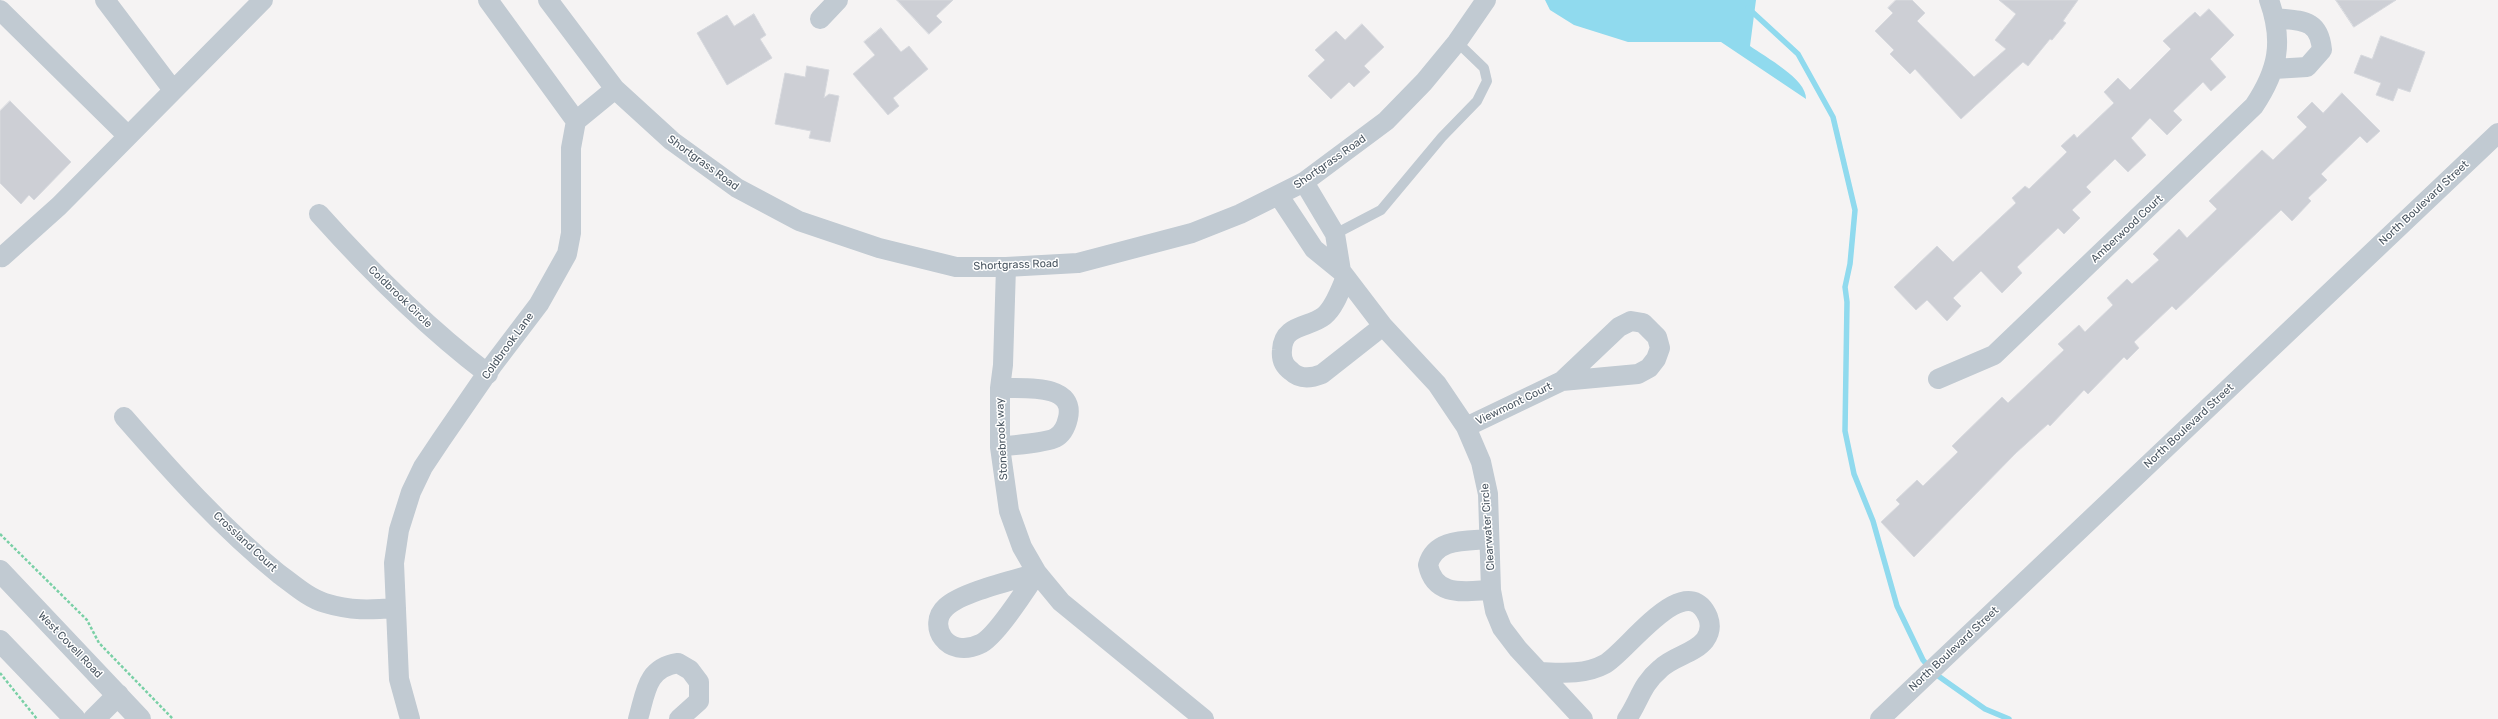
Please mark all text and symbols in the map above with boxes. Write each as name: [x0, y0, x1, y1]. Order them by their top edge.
street label: Shortgrass Road: [1291, 132, 1369, 192]
street label: Shortgrass Road: [665, 133, 741, 193]
street label: North Boulevard Street: [2376, 158, 2472, 248]
street label: Amberwood Court: [2088, 192, 2166, 266]
street label: Shortgrass Road: [973, 257, 1059, 273]
street label: Coldbrook Circle: [365, 263, 435, 331]
street label: Coldbrook Lane: [479, 310, 537, 382]
street label: Viewmont Court: [1474, 380, 1554, 428]
street label: North Boulevard Street: [2141, 381, 2237, 471]
street label: Stonebrook way: [993, 397, 1011, 481]
street label: Clearwater Circle: [1478, 483, 1498, 571]
street label: Crossland Court: [210, 509, 280, 575]
street label: North Boulevard Street: [1906, 604, 2002, 694]
street label: West Covell Road: [35, 609, 105, 681]

